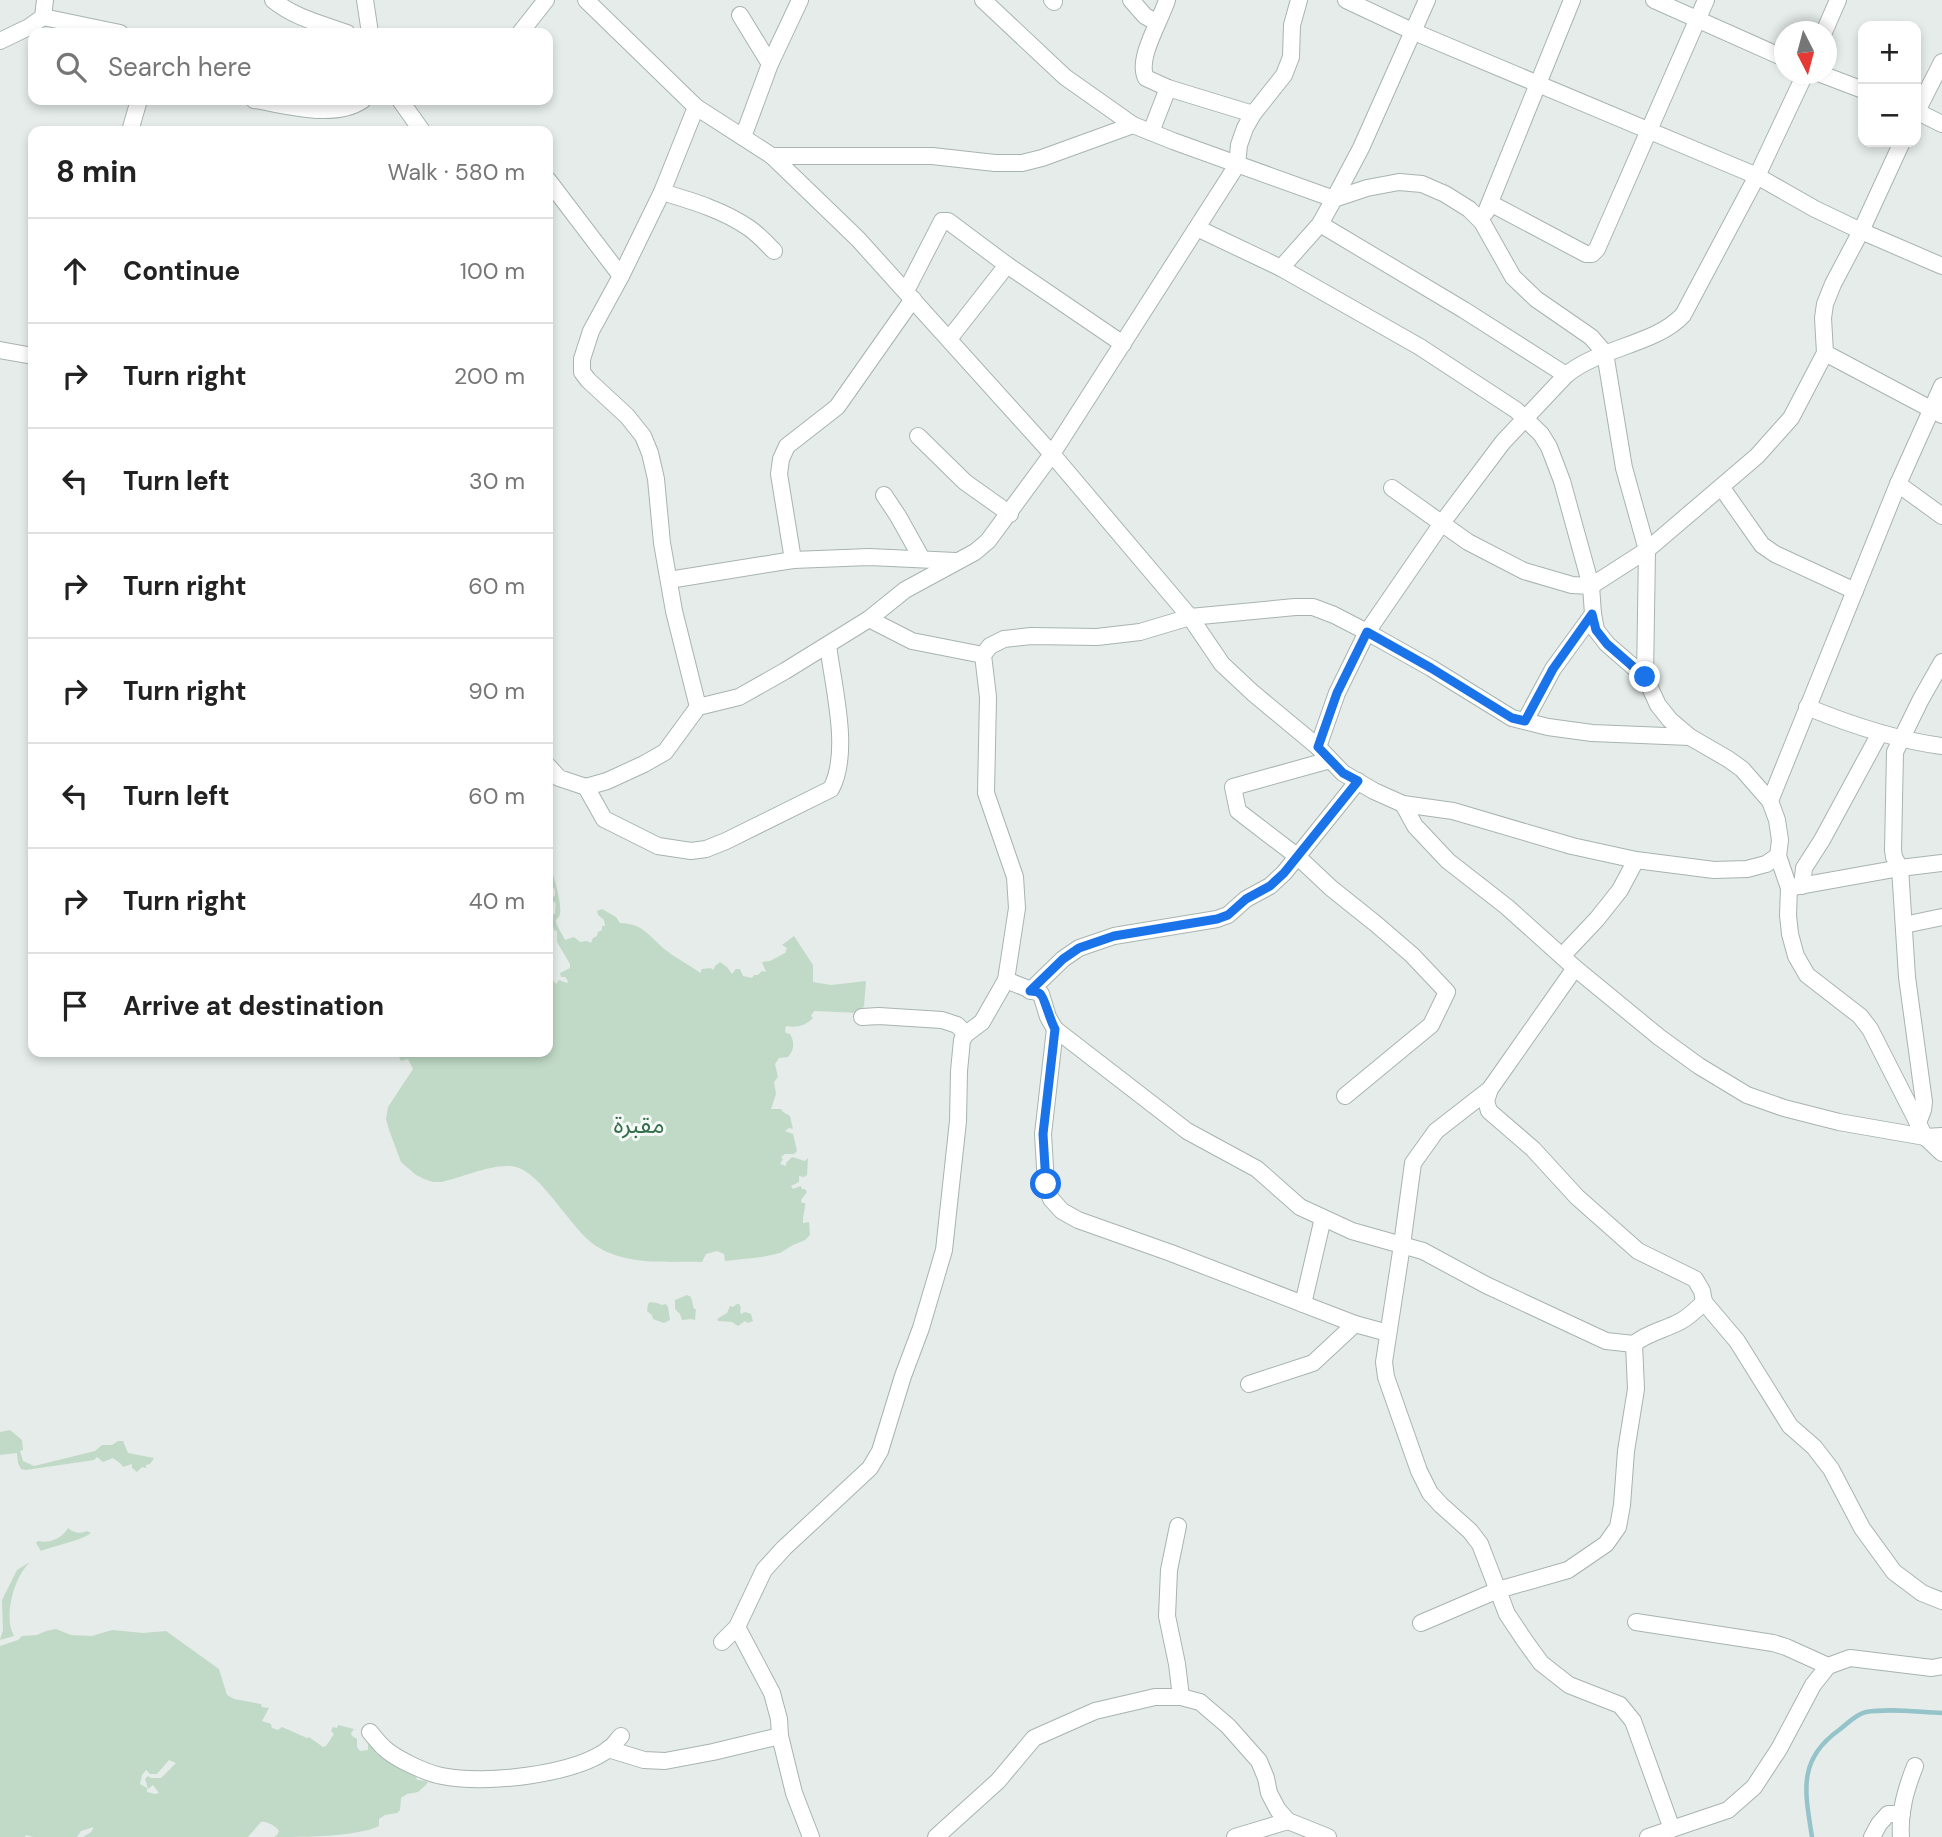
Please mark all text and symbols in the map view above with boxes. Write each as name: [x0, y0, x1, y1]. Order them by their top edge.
north arrow: [1774, 21, 1837, 84]
map controls: [1858, 21, 1921, 147]
button: +: [1858, 21, 1921, 84]
search box: [28, 28, 553, 105]
icon: search: [52, 48, 90, 86]
text: Search here: [108, 50, 251, 84]
button: −: [1858, 84, 1921, 147]
text: 8 min: [56, 152, 137, 191]
text: Walk · 580 m: [387, 157, 525, 187]
icon: ahead: [56, 252, 94, 290]
text: Continue: [123, 254, 240, 288]
text: 100 m: [460, 256, 525, 286]
icon: right: [56, 357, 94, 395]
text: Turn right: [123, 359, 247, 393]
text: 200 m: [454, 361, 525, 391]
icon: left: [56, 462, 94, 500]
text: Turn left: [123, 464, 230, 498]
text: 30 m: [469, 466, 525, 496]
icon: right: [56, 567, 94, 605]
text: Turn right: [123, 569, 247, 603]
text: 60 m: [468, 571, 525, 601]
route end: [1629, 661, 1660, 692]
icon: right: [56, 672, 94, 710]
text: Turn right: [123, 674, 247, 708]
text: 90 m: [468, 676, 525, 706]
icon: left: [56, 777, 94, 815]
text: Turn left: [123, 779, 230, 813]
text: 60 m: [468, 781, 525, 811]
icon: right: [56, 882, 94, 920]
text: Turn right: [123, 884, 247, 918]
text: 40 m: [469, 886, 525, 916]
icon: arrive: [56, 987, 94, 1025]
text: Arrive at destination: [123, 989, 384, 1023]
park label: مقبرة: [614, 1109, 664, 1140]
route start: [1030, 1168, 1061, 1199]

